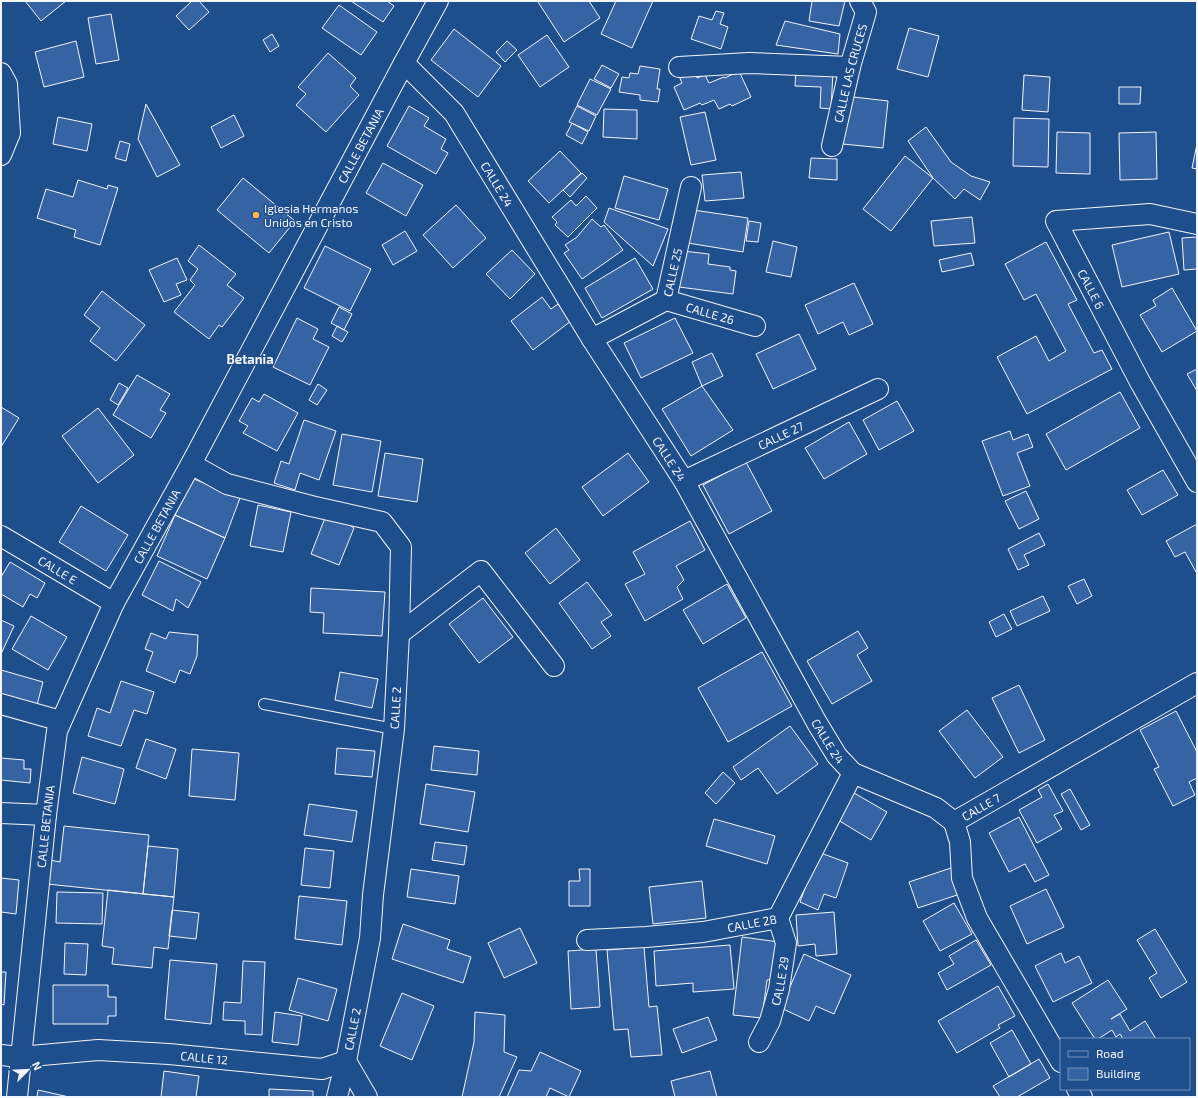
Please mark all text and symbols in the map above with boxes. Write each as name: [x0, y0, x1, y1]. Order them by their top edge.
street label: CALLE LAS CRUCES: [831, 22, 869, 124]
street label: CALLE BETANIA: [335, 105, 386, 185]
street label: CALLE 24: [478, 159, 516, 209]
place label: Iglesia Hermanos Unidos en Cristo: [264, 201, 358, 229]
marker: Iglesia Hermanos Unidos en Cristo: [251, 210, 261, 220]
street label: CALLE 25: [660, 247, 684, 298]
street label: CALLE 6: [1075, 267, 1108, 311]
street label: CALLE 26: [684, 299, 736, 327]
district label: Betania: [226, 351, 274, 367]
street label: CALLE 27: [756, 418, 806, 452]
street label: CALLE 24: [650, 434, 689, 483]
street label: CALLE BETANIA: [130, 486, 183, 566]
street label: CALLE E: [36, 553, 80, 587]
street label: CALLE 2: [387, 686, 403, 730]
street label: CALLE 24: [809, 716, 847, 766]
street label: CALLE BETANIA: [34, 784, 57, 868]
street label: CALLE 7: [959, 790, 1003, 823]
street label: CALLE 28: [726, 911, 778, 934]
street label: CALLE 29: [768, 955, 791, 1007]
street label: CALLE 2: [341, 1006, 363, 1051]
legend: [1060, 1038, 1190, 1090]
text: Road: [1096, 1046, 1124, 1060]
street label: CALLE 12: [180, 1048, 229, 1067]
north arrow: [8, 1050, 48, 1090]
text: N: [30, 1059, 45, 1072]
text: Building: [1096, 1066, 1141, 1080]

